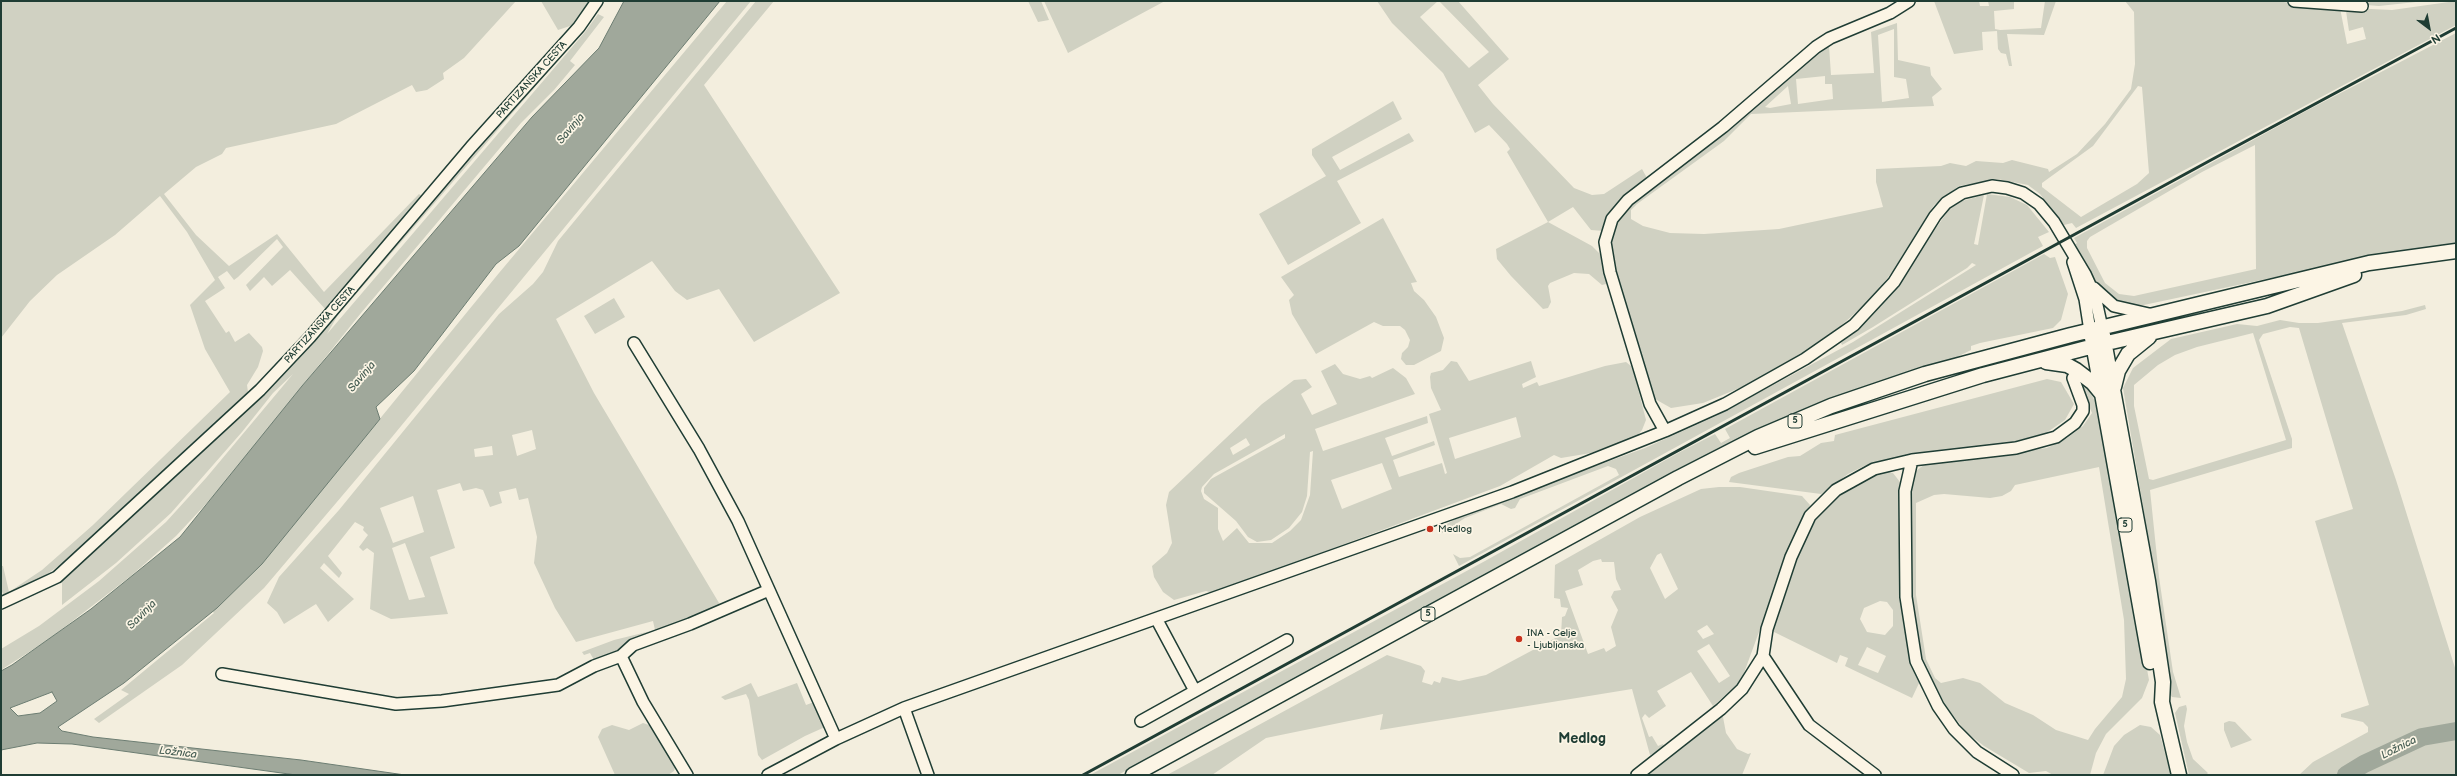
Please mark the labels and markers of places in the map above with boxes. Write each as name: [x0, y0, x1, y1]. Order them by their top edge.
place label: Medlog: [1438, 523, 1472, 535]
marker: Medlog: [1425, 524, 1435, 534]
place label: INA - Celje - Ljubljanska: [1527, 627, 1584, 650]
marker: INA - Celje - Ljubljanska: [1514, 634, 1524, 644]

